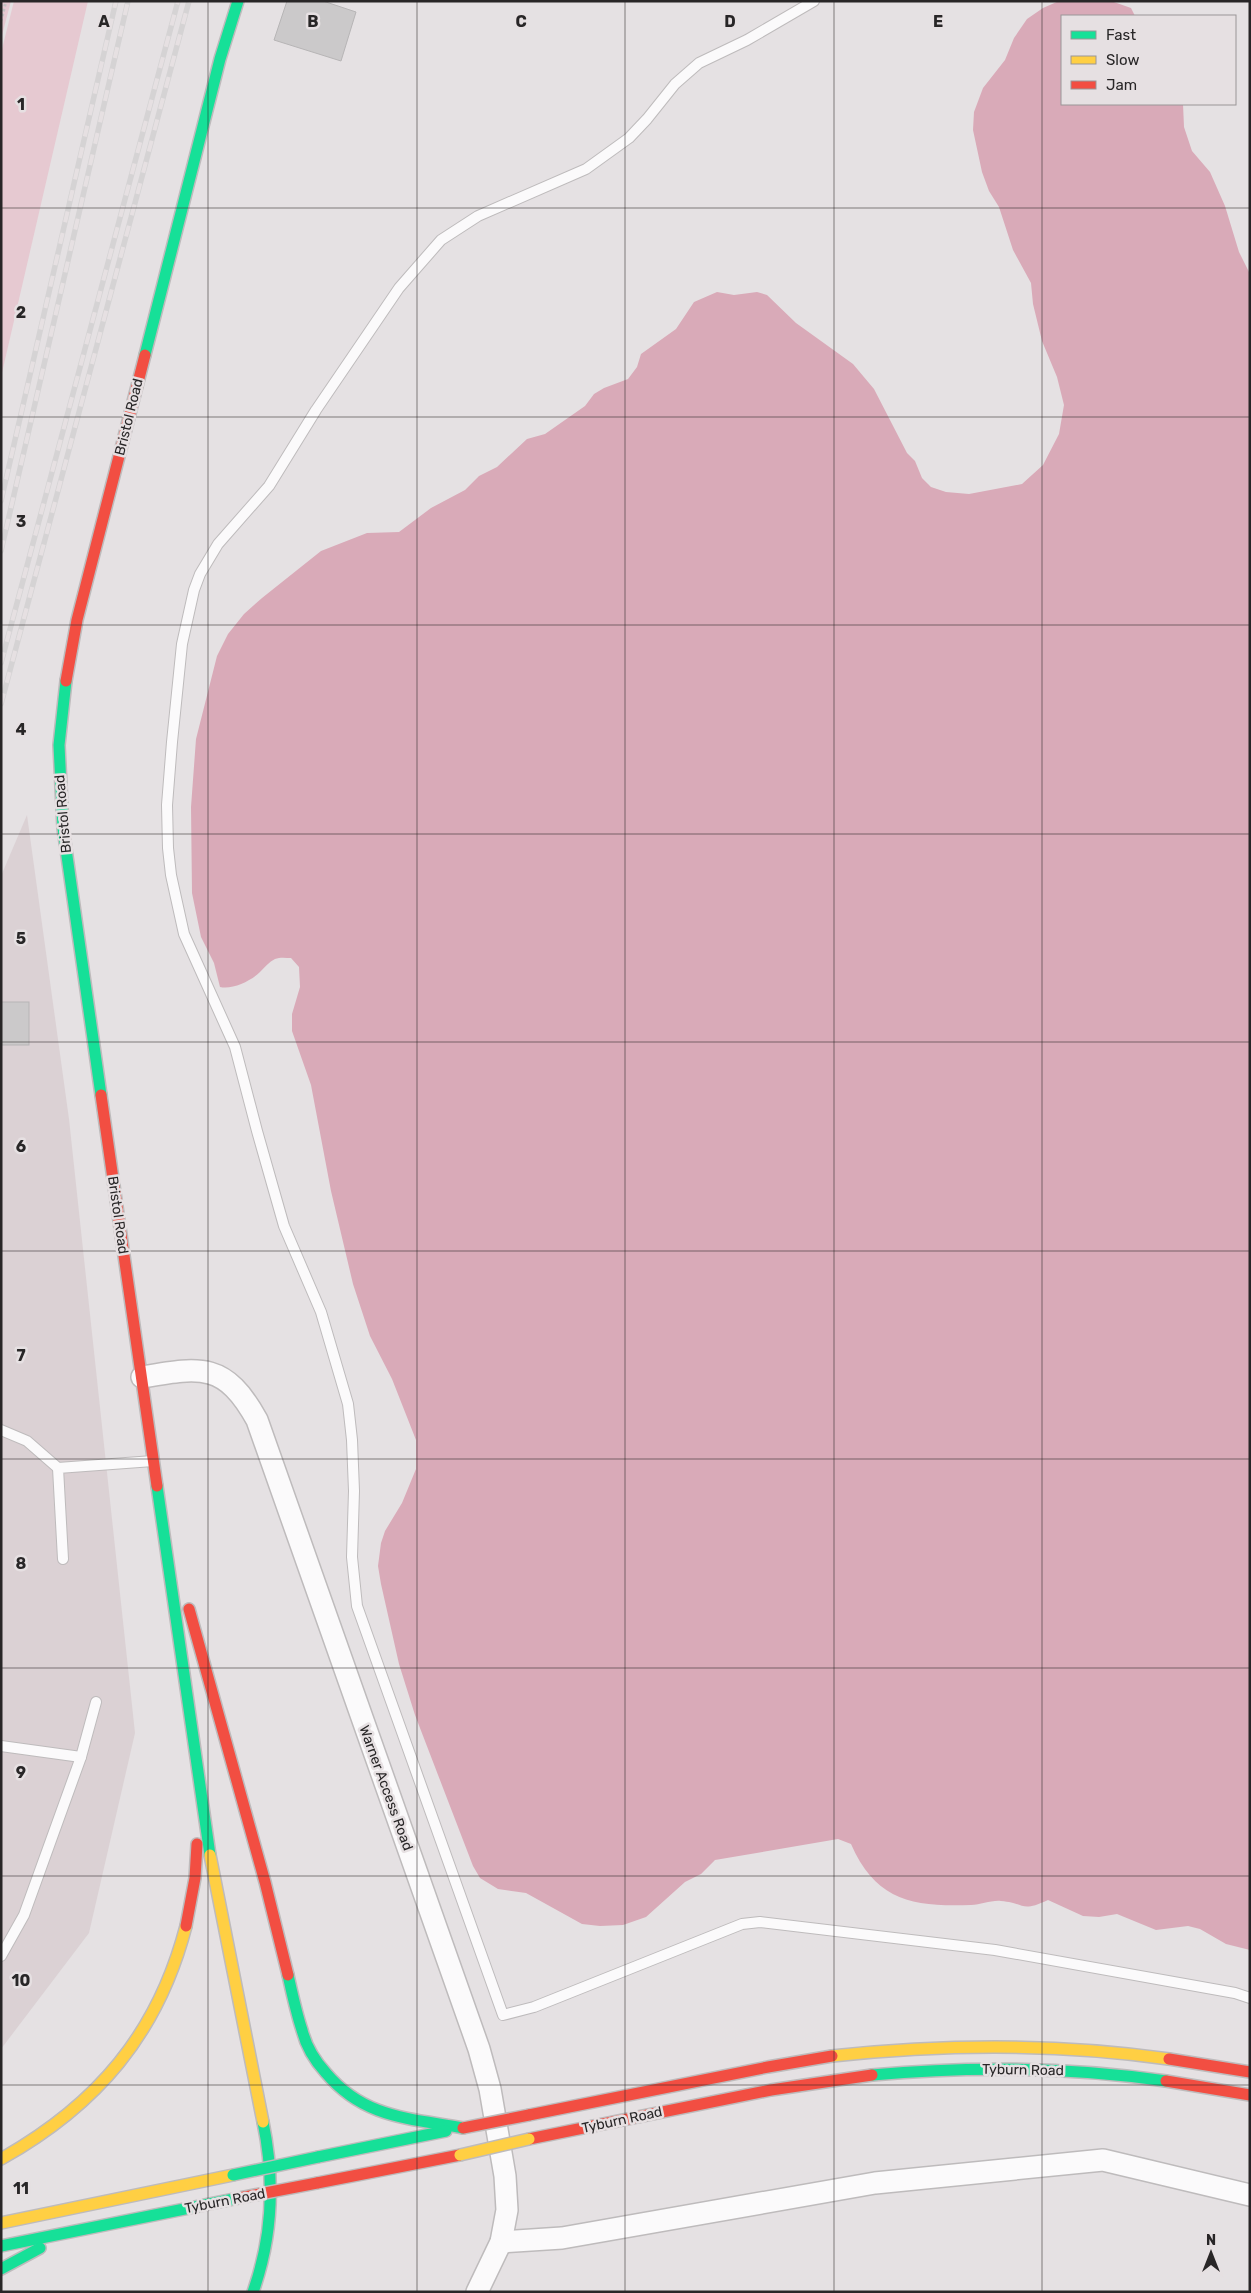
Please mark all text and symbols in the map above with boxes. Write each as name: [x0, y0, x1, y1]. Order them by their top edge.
text: A: [98, 12, 110, 31]
text: B: [307, 12, 319, 31]
text: C: [515, 12, 527, 31]
text: D: [724, 12, 736, 31]
text: E: [933, 12, 943, 31]
legend: [1061, 15, 1236, 105]
text: Fast: [1106, 26, 1136, 44]
text: Slow: [1106, 51, 1139, 69]
text: Jam: [1106, 76, 1137, 94]
text: 1: [17, 95, 25, 114]
text: 2: [16, 303, 26, 322]
street label: Bristol Road: [111, 377, 147, 457]
text: 3: [16, 512, 26, 531]
text: 4: [16, 720, 27, 739]
street label: Bristol Road: [51, 774, 75, 854]
text: 5: [16, 929, 26, 948]
text: 6: [16, 1137, 26, 1156]
street label: Bristol Road: [104, 1175, 132, 1255]
text: 7: [16, 1346, 26, 1365]
text: 8: [16, 1554, 27, 1573]
street label: Warner Access Road: [355, 1723, 417, 1853]
text: 9: [16, 1763, 26, 1782]
text: 10: [12, 1971, 31, 1990]
street label: Tyburn Road: [982, 2061, 1064, 2079]
street label: Tyburn Road: [580, 2103, 664, 2137]
text: 11: [13, 2179, 29, 2198]
street label: Tyburn Road: [183, 2185, 267, 2217]
north arrow: [1186, 2228, 1236, 2278]
text: N: [1206, 2232, 1216, 2249]

